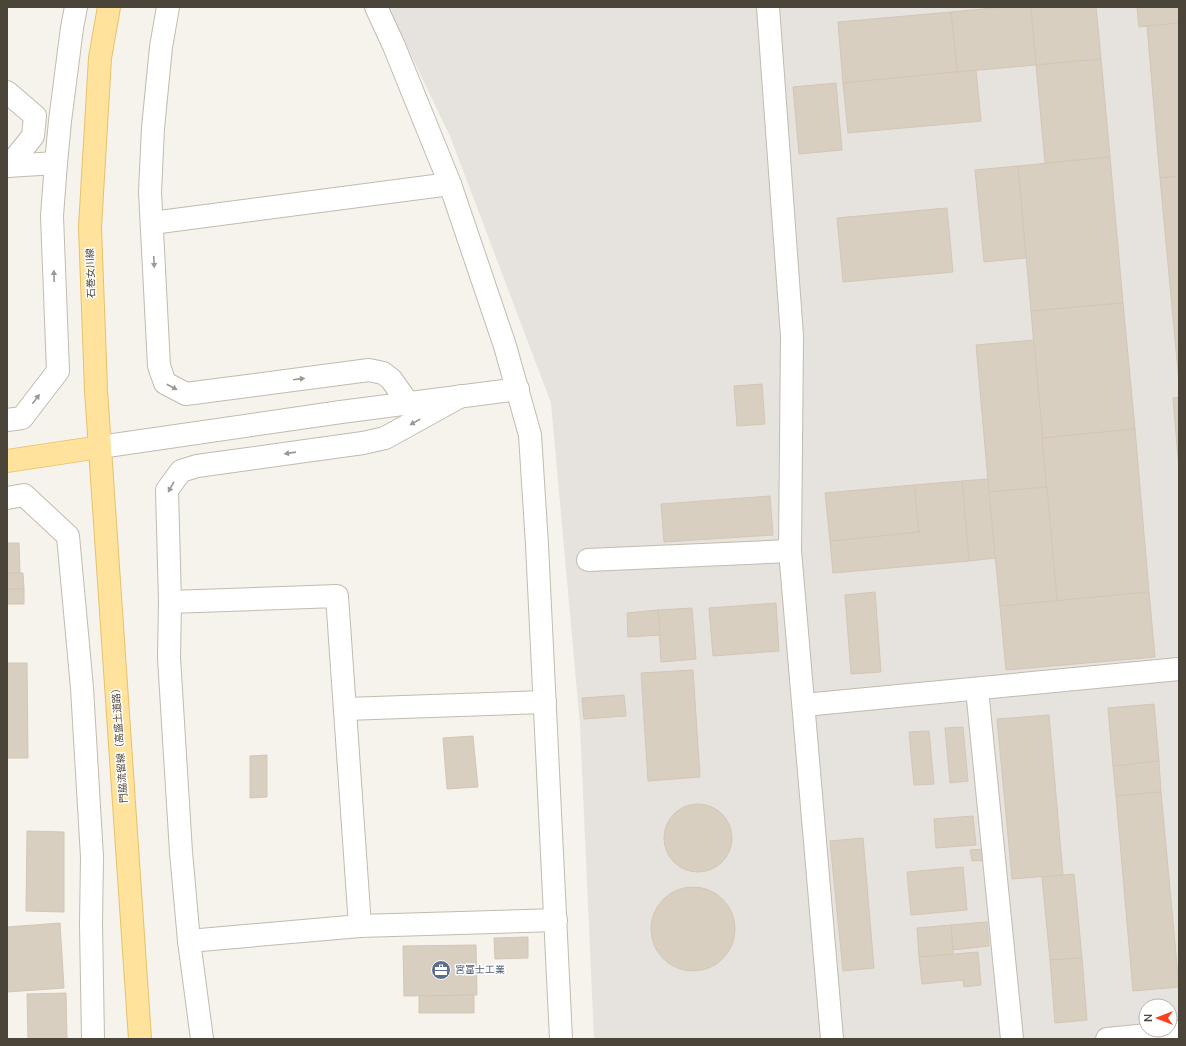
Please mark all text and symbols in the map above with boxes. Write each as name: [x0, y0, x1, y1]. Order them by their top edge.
street label: 石巻女川線: [83, 248, 99, 298]
one-way arrow: [151, 256, 157, 269]
one-way arrow: [51, 270, 58, 282]
one-way arrow: [293, 376, 305, 383]
one-way arrow: [166, 383, 178, 390]
one-way arrow: [32, 393, 41, 404]
one-way arrow: [409, 418, 421, 425]
one-way arrow: [284, 450, 296, 456]
one-way arrow: [167, 481, 174, 493]
street label: 門脇流留線（高盛土道路）: [109, 683, 131, 803]
office icon: 宮富士工業: [430, 959, 452, 981]
place label: 宮富士工業: [455, 963, 505, 977]
north arrow: [1138, 998, 1178, 1038]
text: N: [1141, 1014, 1156, 1022]

